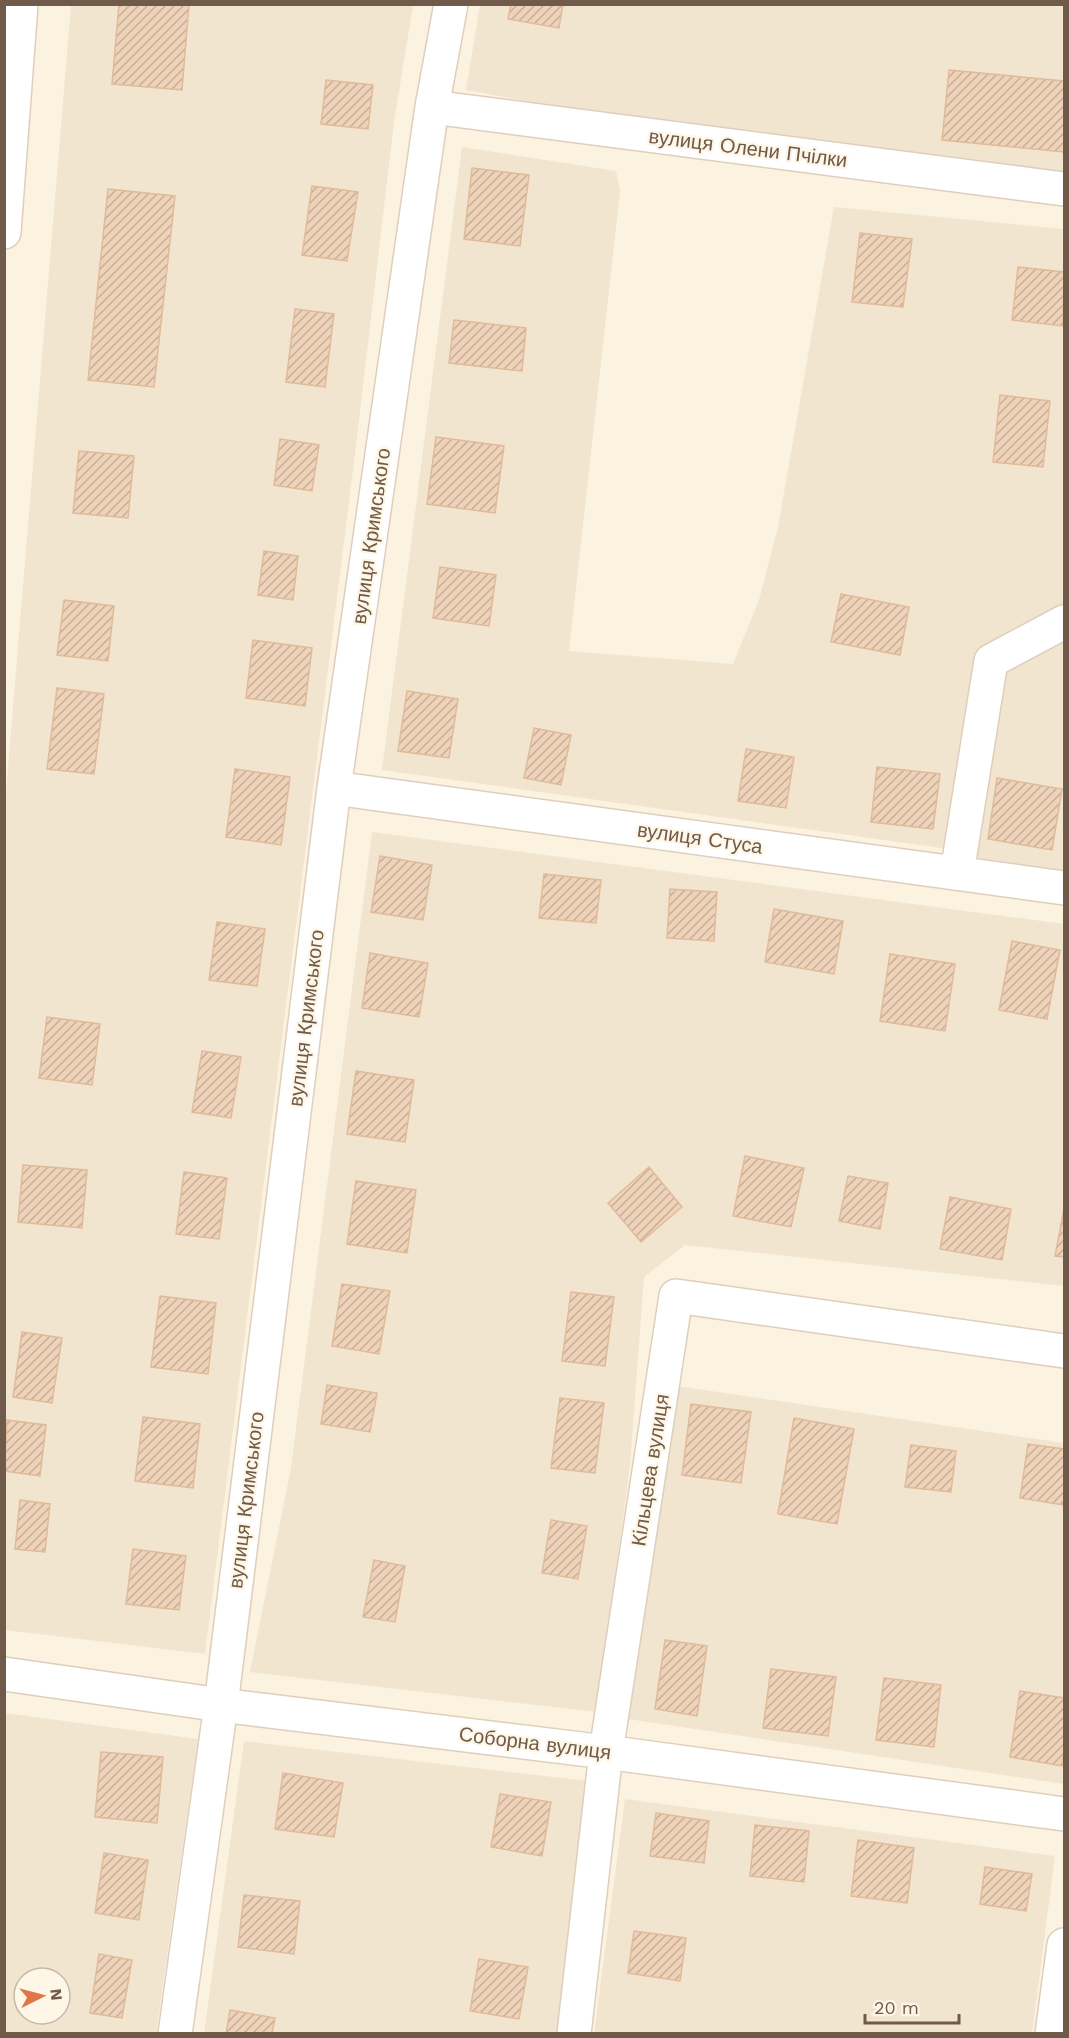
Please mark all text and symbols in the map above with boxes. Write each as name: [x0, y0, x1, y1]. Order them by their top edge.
street label: вулиця Олени Пчілки: [647, 124, 849, 172]
street label: вулиця Кримського: [347, 446, 395, 626]
street label: вулиця Стуса: [636, 817, 765, 859]
street label: вулиця Кримського: [283, 928, 329, 1108]
street label: Кільцева вулиця: [626, 1392, 674, 1548]
street label: вулиця Кримського: [223, 1410, 269, 1590]
street label: Соборна вулиця: [458, 1722, 612, 1764]
north arrow: [12, 1966, 72, 2026]
scale bar: [865, 1987, 960, 2025]
text: N: [46, 1988, 66, 2001]
text: 20 m: [874, 1997, 919, 2018]

